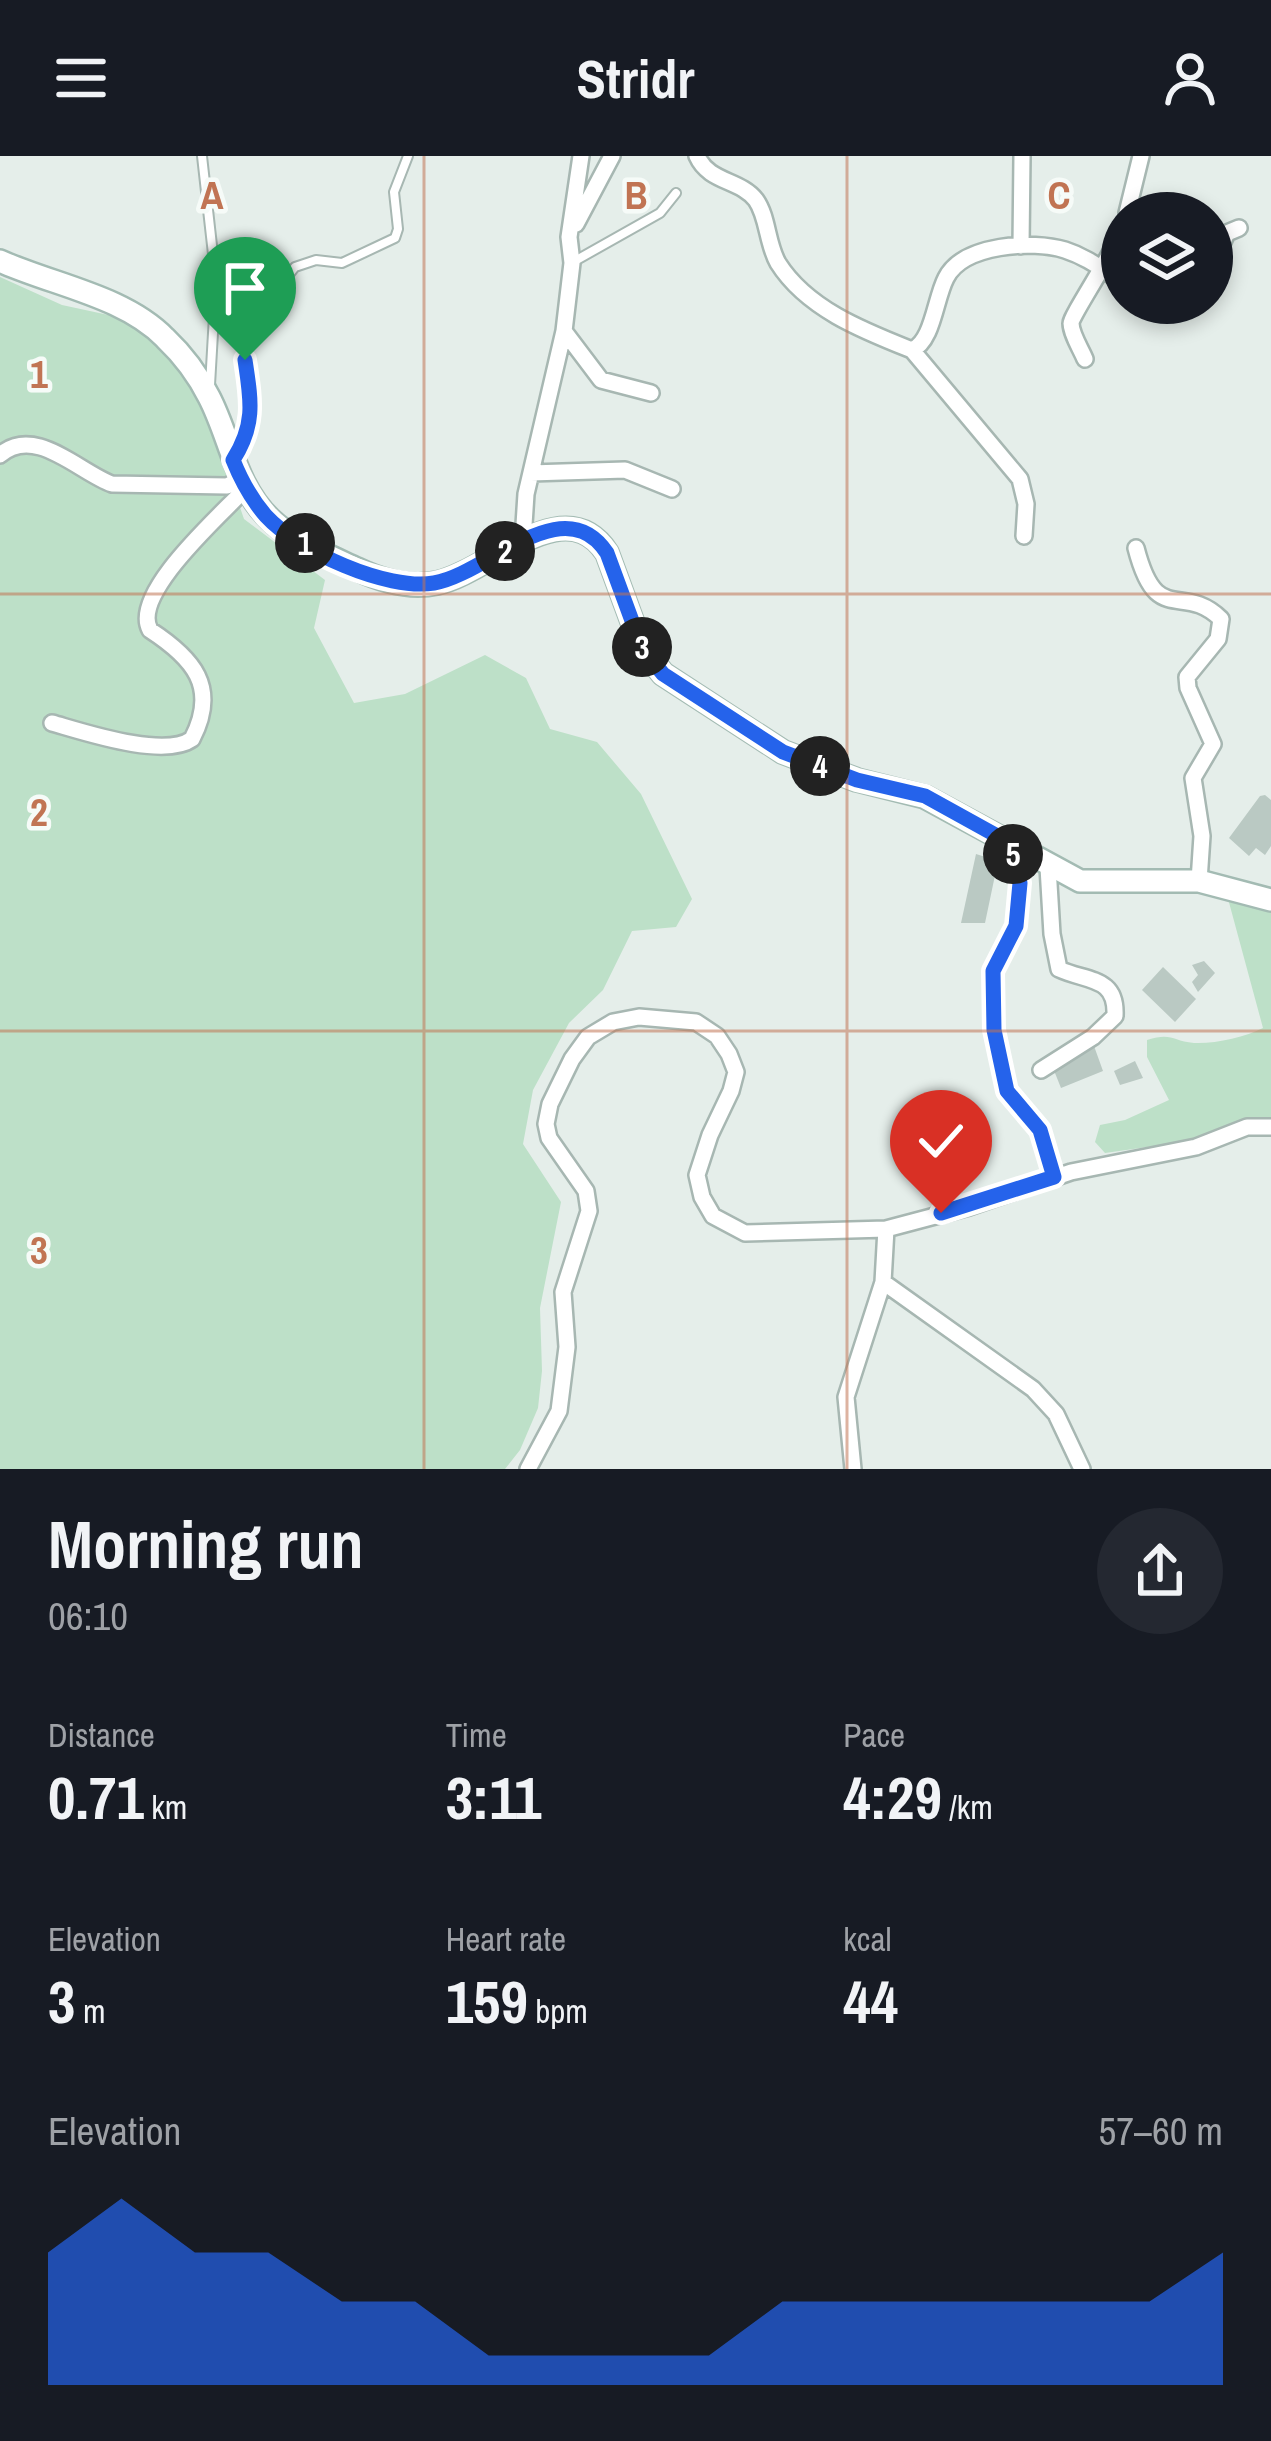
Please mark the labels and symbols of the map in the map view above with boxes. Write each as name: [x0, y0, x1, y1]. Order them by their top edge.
text: A: [200, 169, 224, 221]
text: B: [624, 169, 648, 221]
text: C: [1047, 169, 1071, 221]
pin: [194, 237, 296, 360]
text: 1: [30, 348, 48, 400]
pin: 1: [275, 513, 335, 573]
pin: 2: [475, 521, 535, 581]
pin: 3: [612, 617, 672, 677]
pin: 4: [790, 736, 850, 796]
text: 2: [30, 786, 48, 838]
pin: 5: [983, 824, 1043, 884]
pin: [890, 1090, 992, 1213]
text: 3: [30, 1224, 48, 1276]

